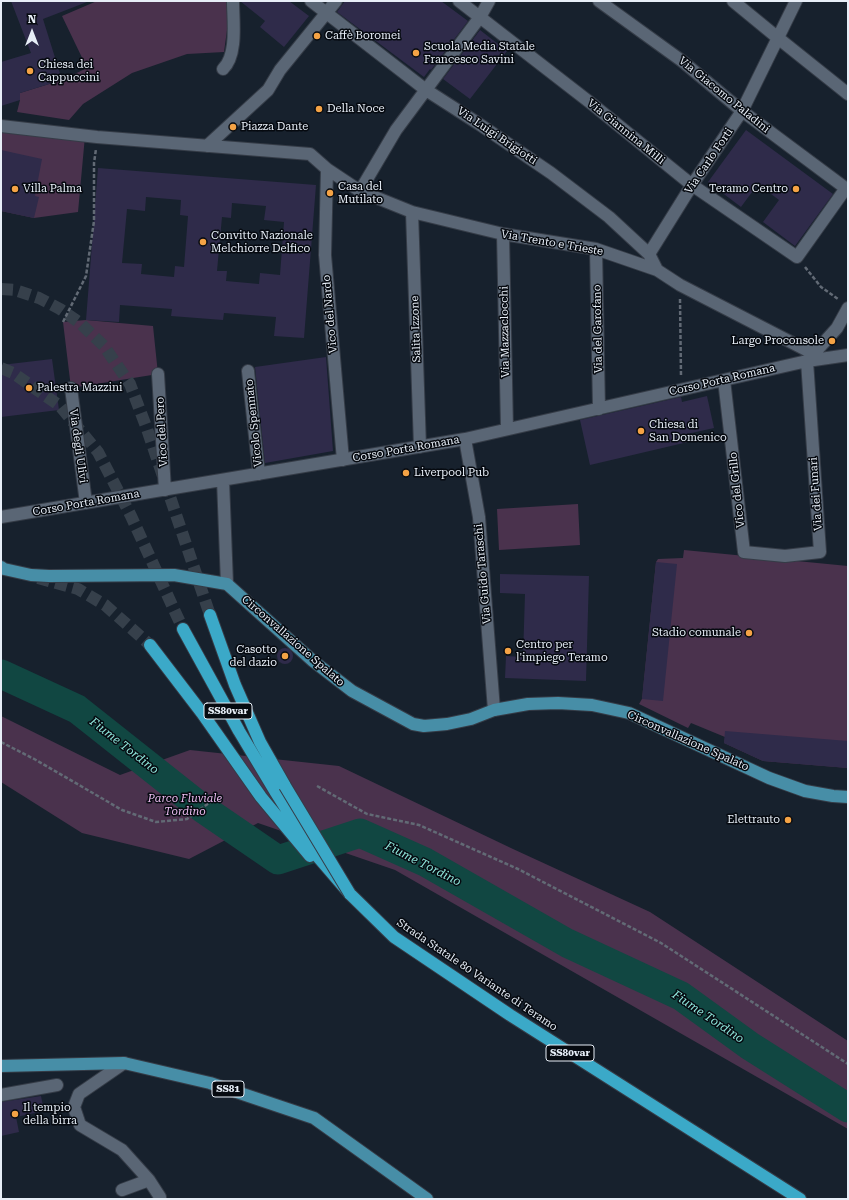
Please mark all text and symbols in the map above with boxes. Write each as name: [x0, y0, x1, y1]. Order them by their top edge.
north arrow: [12, 12, 52, 52]
text: N: [28, 13, 36, 26]
place label: Caffè Boromei: [325, 29, 401, 43]
marker: Caffè Boromei: [312, 31, 322, 41]
place label: Scuola Media Statale Francesco Savini: [424, 40, 535, 66]
marker: Scuola Media Statale Francesco Savini: [411, 48, 421, 58]
street label: Via Giacomo Paladini: [676, 54, 772, 136]
place label: Chiesa dei Cappuccini: [38, 58, 100, 84]
marker: Chiesa dei Cappuccini: [25, 66, 35, 76]
street label: Via Giannina Milli: [585, 97, 667, 167]
place label: Della Noce: [327, 102, 385, 116]
marker: Della Noce: [314, 104, 324, 114]
street label: Via Luigi Brigiotti: [455, 104, 539, 168]
place label: Piazza Dante: [241, 120, 308, 134]
marker: Piazza Dante: [228, 122, 238, 132]
street label: Via Carlo Forti: [682, 126, 736, 196]
place label: Casa del Mutilato: [338, 180, 383, 206]
place label: Villa Palma: [23, 182, 82, 196]
place label: Teramo Centro: [709, 182, 788, 196]
marker: Villa Palma: [10, 184, 20, 194]
marker: Teramo Centro: [791, 184, 801, 194]
marker: Casa del Mutilato: [325, 188, 335, 198]
street label: Via Trento e Trieste: [500, 227, 604, 259]
place label: Convitto Nazionale Melchiorre Delfico: [211, 229, 313, 255]
marker: Convitto Nazionale Melchiorre Delfico: [198, 237, 208, 247]
street label: Vico del Nardo: [320, 274, 340, 354]
street label: Via del Garofano: [591, 284, 605, 374]
street label: Via Mazzaclocchi: [498, 286, 512, 378]
street label: Salita Izzone: [408, 295, 424, 363]
place label: Largo Proconsole: [732, 334, 824, 348]
marker: Largo Proconsole: [827, 336, 837, 346]
street label: Corso Porta Romana: [668, 361, 776, 399]
street label: Vicolo Spennato: [243, 379, 265, 467]
place label: Palestra Mazzini: [37, 381, 123, 395]
marker: Palestra Mazzini: [24, 383, 34, 393]
street label: Vico del Pero: [154, 397, 170, 467]
street label: Via degli Ulivi: [66, 408, 90, 484]
place label: Chiesa di San Domenico: [649, 418, 727, 444]
marker: Chiesa di San Domenico: [636, 426, 646, 436]
street label: Corso Porta Romana: [352, 433, 460, 465]
street label: Vico del Grillo: [726, 451, 748, 529]
street label: Via dei Funari: [807, 457, 825, 531]
place label: Liverpool Pub: [414, 466, 489, 480]
marker: Liverpool Pub: [401, 468, 411, 478]
street label: Corso Porta Romana: [32, 487, 140, 519]
street label: Via Guido Taraschi: [472, 523, 494, 625]
street label: Circonvallazione Spalato: [239, 593, 347, 689]
place label: Stadio comunale: [652, 626, 741, 640]
marker: Stadio comunale: [744, 628, 754, 638]
place label: Centro per l'impiego Teramo: [516, 638, 608, 664]
place label: Casotto del dazio: [229, 643, 277, 669]
marker: Centro per l'impiego Teramo: [503, 646, 513, 656]
marker: Casotto del dazio: [280, 651, 290, 661]
road number: SS80var: [204, 703, 252, 719]
street label: Circonvallazione Spalato: [625, 708, 751, 774]
water label: Fiume Tordino: [87, 715, 161, 777]
park label: Parco Fluviale Tordino: [148, 792, 222, 818]
place label: Elettrauto: [727, 813, 780, 827]
marker: Elettrauto: [783, 815, 793, 825]
water label: Fiume Tordino: [383, 839, 463, 889]
street label: Strada Statale 80 Variante di Teramo: [394, 916, 560, 1034]
water label: Fiume Tordino: [669, 988, 747, 1046]
road number: SS80var: [546, 1045, 594, 1061]
road number: SS81: [212, 1081, 244, 1097]
place label: Il tempio della birra: [23, 1101, 77, 1127]
marker: Il tempio della birra: [10, 1109, 20, 1119]

